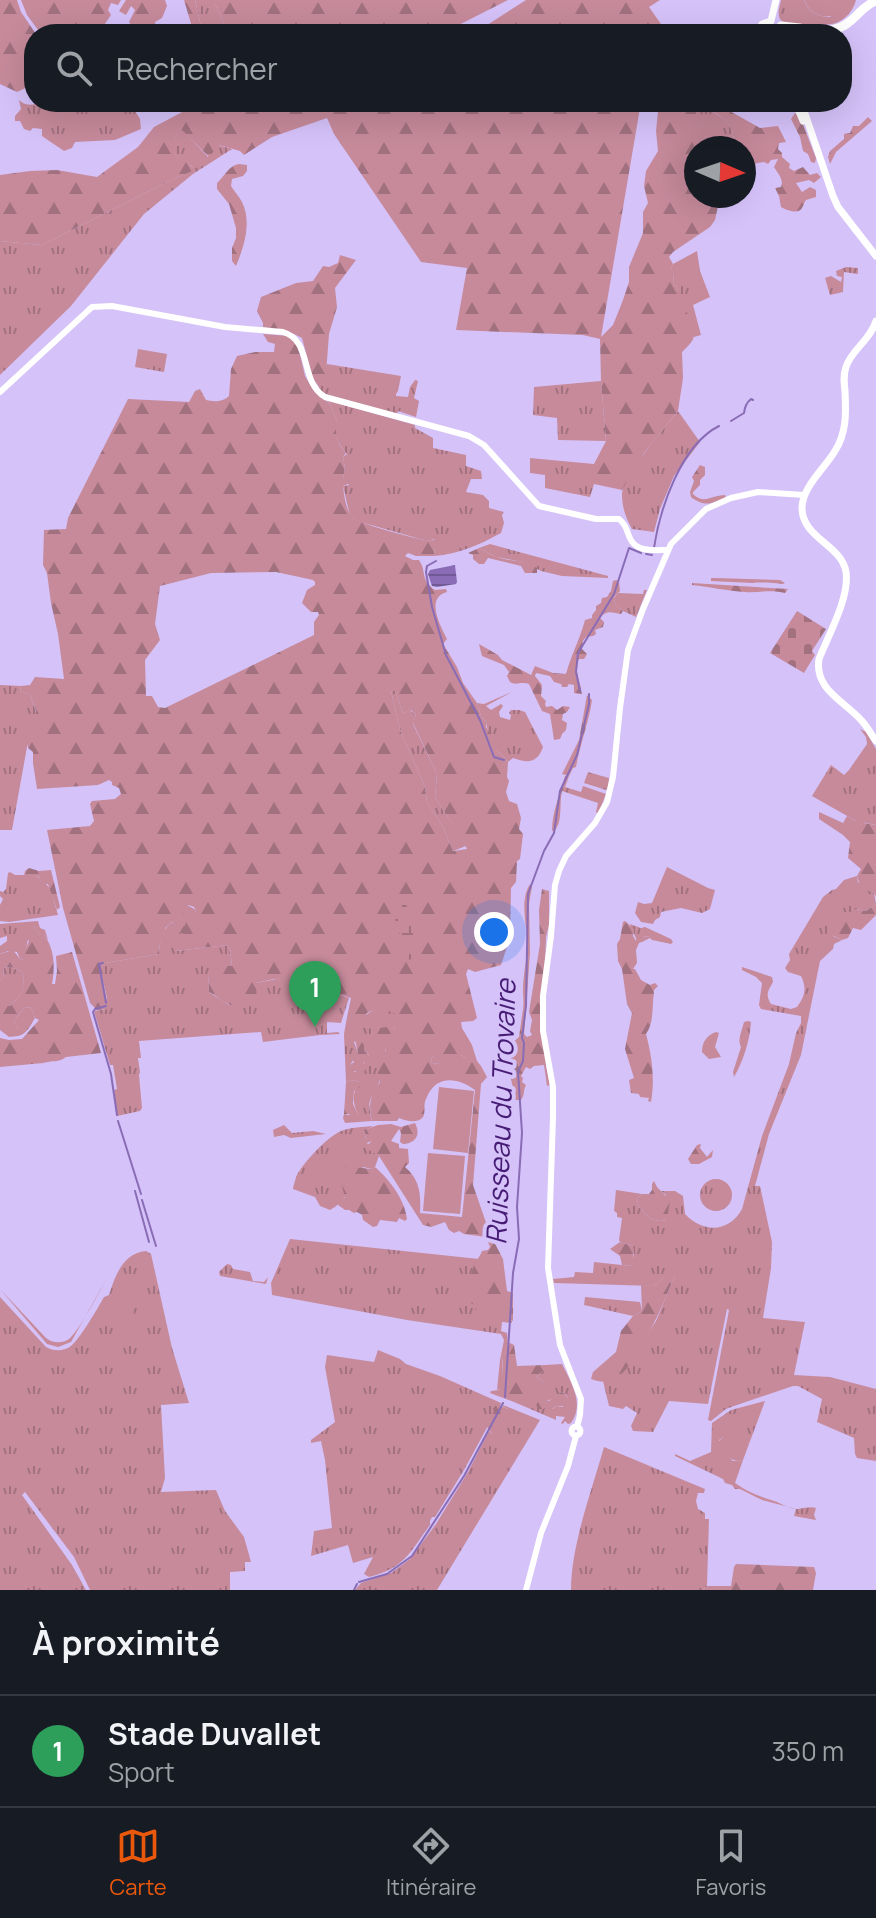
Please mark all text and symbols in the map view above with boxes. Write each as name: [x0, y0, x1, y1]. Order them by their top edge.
search box: [24, 24, 852, 112]
icon: search: [52, 46, 96, 90]
text: Rechercher: [116, 48, 278, 89]
north arrow: [684, 136, 756, 208]
your location: [474, 912, 514, 952]
pin: 1: [289, 961, 341, 1027]
water label: Ruisseau du Trovaire: [476, 977, 524, 1245]
text: À proximité: [32, 1619, 220, 1665]
text: Stade Duvallet: [108, 1713, 321, 1754]
text: 1: [52, 1733, 64, 1769]
text: 350 m: [771, 1733, 844, 1769]
text: Sport: [108, 1754, 175, 1790]
tab: Carte: [110, 1824, 167, 1902]
tab: Itinéraire: [386, 1824, 476, 1902]
tab: Favoris: [696, 1824, 766, 1902]

